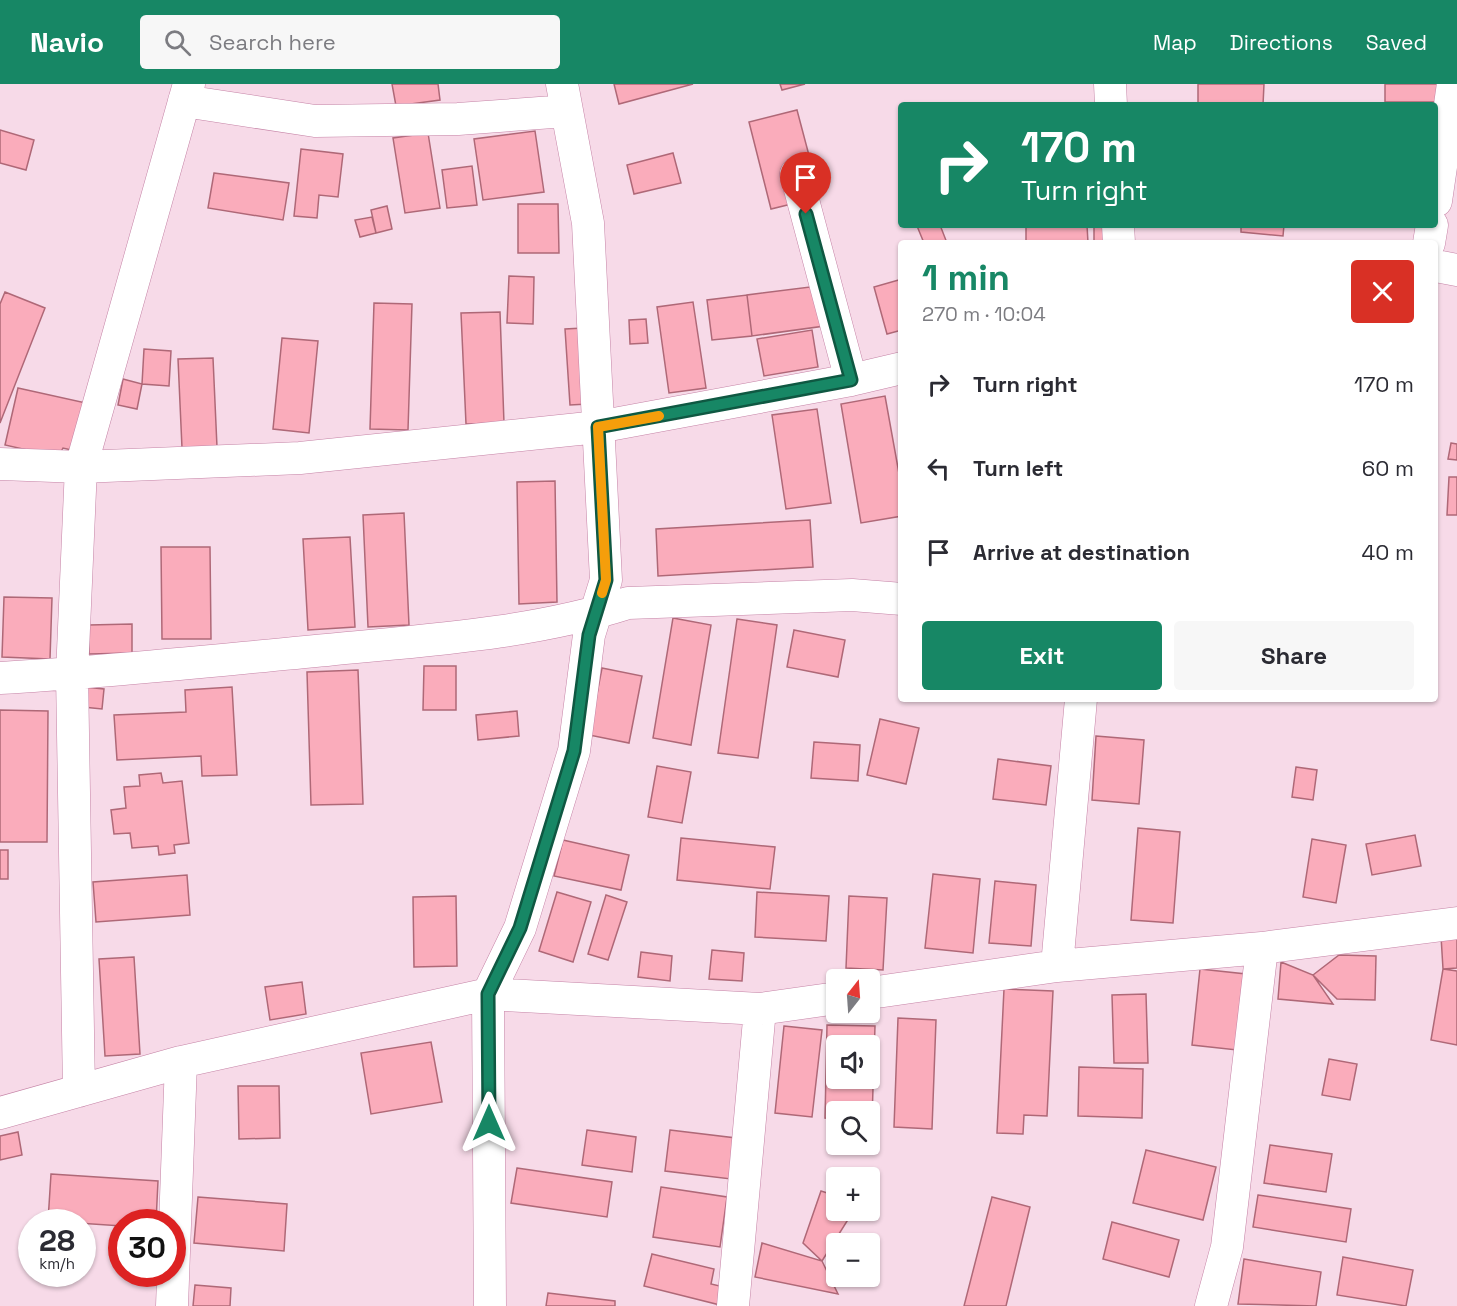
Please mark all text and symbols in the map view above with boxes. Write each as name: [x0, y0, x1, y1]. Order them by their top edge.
search box: [140, 15, 560, 69]
text: Navio: [30, 24, 104, 60]
icon: search: [161, 26, 194, 59]
text: Search here: [209, 28, 336, 56]
text: Map: [1153, 29, 1197, 56]
text: Directions: [1230, 29, 1333, 56]
text: Saved: [1366, 29, 1427, 56]
text: 170 m: [1021, 121, 1137, 174]
icon: right: [922, 126, 1000, 204]
pin: [780, 152, 831, 214]
icon: arrive: [789, 161, 822, 194]
text: Turn right: [1021, 173, 1148, 208]
text: 1 min: [922, 255, 1010, 301]
button: close: [1351, 260, 1414, 323]
text: 270 m · 10:04: [922, 301, 1046, 327]
icon: right: [922, 368, 955, 401]
text: Turn right: [973, 370, 1078, 398]
text: 170 m: [1354, 370, 1414, 398]
icon: left: [922, 452, 955, 485]
text: Turn left: [973, 454, 1063, 482]
text: 60 m: [1362, 454, 1414, 482]
icon: arrive: [922, 536, 955, 569]
text: Arrive at destination: [973, 538, 1190, 566]
text: 40 m: [1362, 538, 1414, 566]
button: Exit: [922, 621, 1162, 690]
button: Share: [1174, 621, 1414, 690]
north arrow: [826, 969, 880, 1023]
map controls: [826, 969, 880, 1287]
button: sound: [826, 1035, 880, 1089]
position arrow: [457, 1091, 521, 1155]
button: search: [826, 1101, 880, 1155]
button: +: [826, 1167, 880, 1221]
speed limit sign: 30: [108, 1209, 186, 1287]
text: 28: [39, 1221, 75, 1260]
button: −: [826, 1233, 880, 1287]
text: km/h: [39, 1254, 75, 1273]

